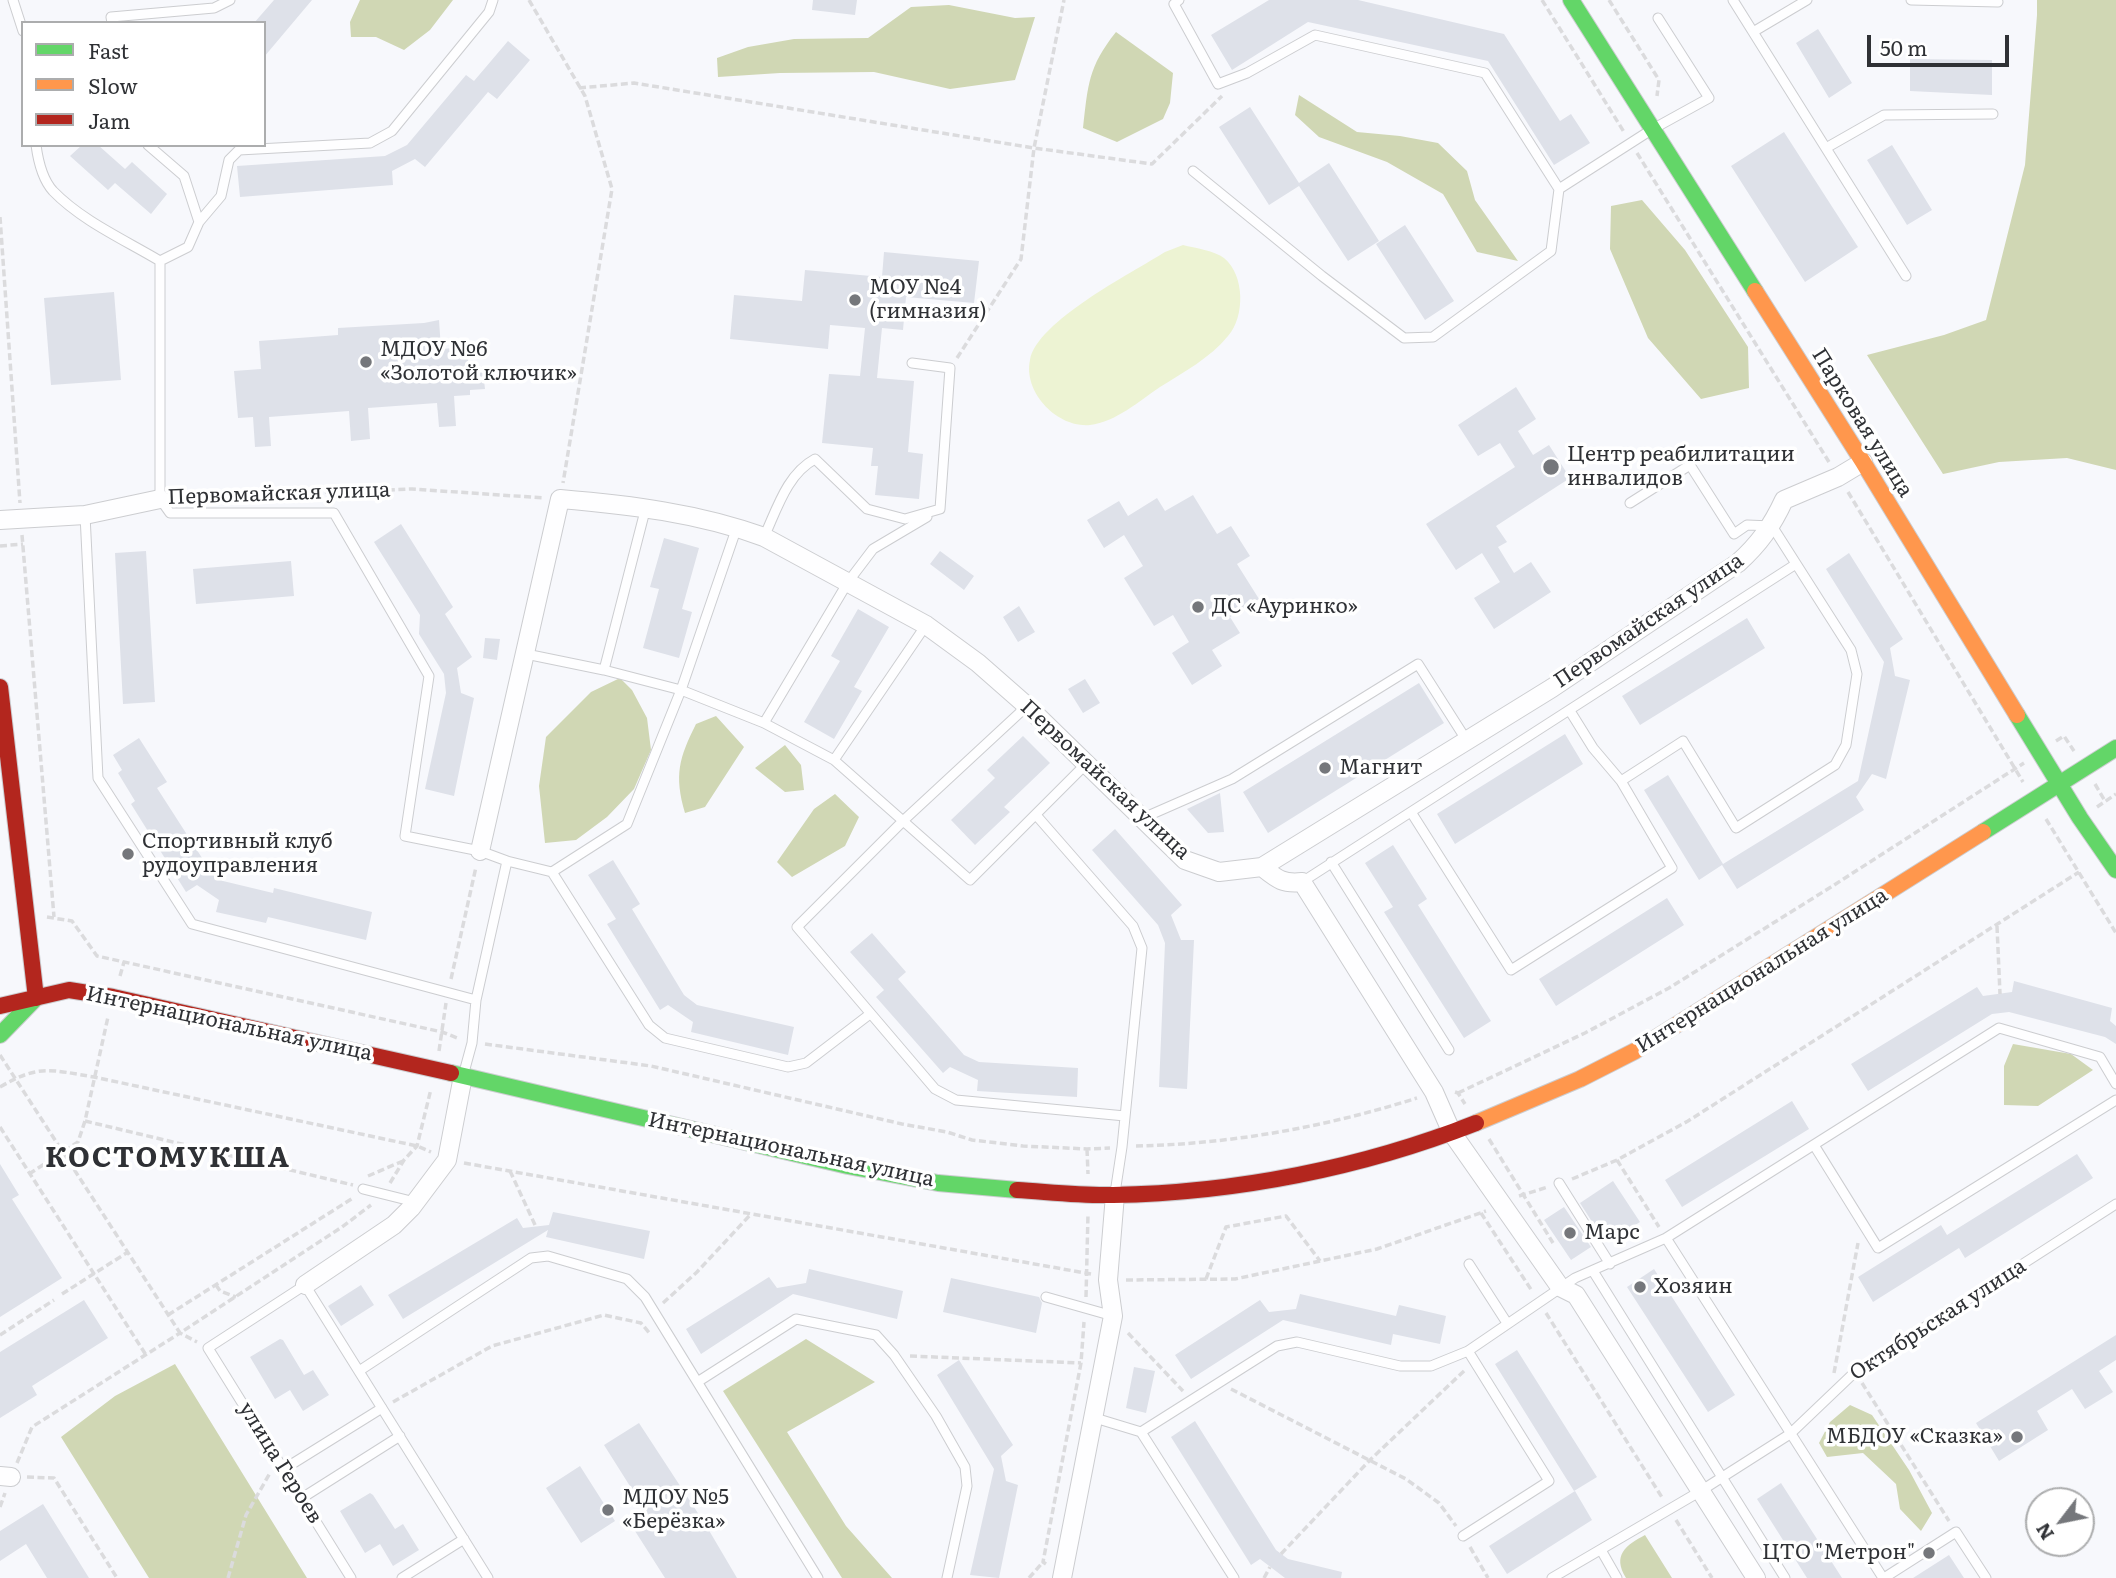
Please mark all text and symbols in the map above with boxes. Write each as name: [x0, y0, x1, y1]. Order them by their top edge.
legend: [21, 21, 266, 147]
scale bar: [1871, 21, 2013, 65]
text: 50 m: [1880, 31, 1927, 62]
text: Fast: [88, 34, 129, 65]
text: Slow: [88, 69, 138, 100]
text: Jam: [88, 104, 130, 135]
place label: МОУ №4 (гимназия): [869, 275, 987, 325]
marker: МОУ №4 (гимназия): [847, 292, 863, 308]
place label: МДОУ №6 «Золотой ключик»: [380, 337, 577, 387]
street label: Парковая улица: [1806, 344, 1918, 502]
marker: МДОУ №6 «Золотой ключик»: [358, 354, 374, 370]
place label: Центр реабилитации инвалидов: [1567, 442, 1795, 492]
marker: Центр реабилитации инвалидов: [1541, 457, 1561, 477]
street label: Первомайская улица: [167, 478, 391, 510]
street label: Первомайская улица: [1550, 548, 1748, 694]
place label: ДС «Ауринко»: [1212, 594, 1358, 620]
marker: ДС «Ауринко»: [1190, 599, 1206, 615]
street label: Первомайская улица: [1015, 695, 1195, 865]
place label: Магнит: [1339, 755, 1423, 781]
marker: Магнит: [1317, 760, 1333, 776]
place label: Спортивный клуб рудоуправления: [142, 829, 333, 879]
marker: Спортивный клуб рудоуправления: [120, 846, 136, 862]
street label: Интернациональная улица: [1632, 883, 1892, 1059]
street label: Интернациональная улица: [84, 981, 374, 1067]
street label: Интернациональная улица: [646, 1107, 936, 1193]
district label: КОСТОМУКША: [46, 1142, 290, 1176]
place label: Марс: [1584, 1220, 1640, 1246]
marker: Марс: [1562, 1225, 1578, 1241]
street label: Октябрьская улица: [1845, 1254, 2031, 1386]
place label: Хозяин: [1654, 1274, 1733, 1300]
marker: Хозяин: [1632, 1279, 1648, 1295]
street label: улица Героев: [233, 1398, 327, 1528]
place label: МБДОУ «Сказка»: [1826, 1424, 2003, 1450]
marker: МБДОУ «Сказка»: [2009, 1429, 2025, 1445]
place label: МДОУ №5 «Берёзка»: [622, 1485, 729, 1535]
north arrow: [2025, 1487, 2095, 1557]
marker: МДОУ №5 «Берёзка»: [600, 1502, 616, 1518]
text: N: [2028, 1518, 2060, 1546]
place label: ЦТО "Метрон": [1762, 1540, 1915, 1566]
marker: ЦТО "Метрон": [1921, 1545, 1937, 1561]

